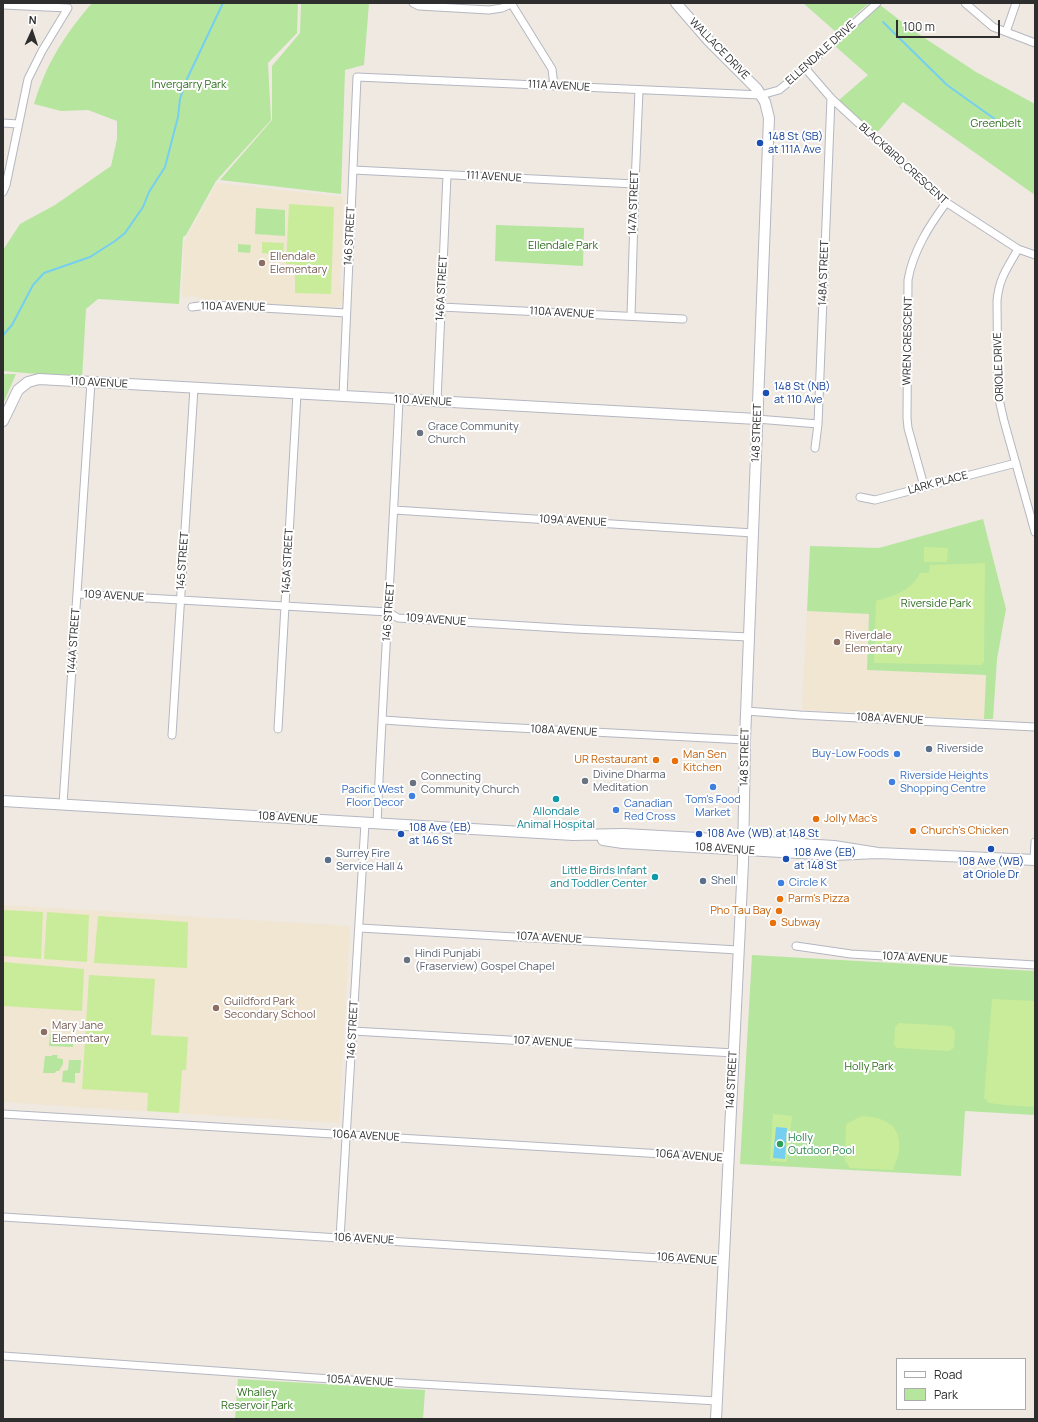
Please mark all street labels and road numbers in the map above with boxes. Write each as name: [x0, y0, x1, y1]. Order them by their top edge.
street label: WALLACE DRIVE: [686, 15, 752, 83]
street label: ELLENDALE DRIVE: [783, 18, 859, 88]
street label: 111A AVENUE: [527, 78, 591, 94]
street label: BLACKBIRD CRESCENT: [856, 121, 950, 207]
street label: 111 AVENUE: [466, 169, 522, 185]
street label: 147A STREET: [626, 171, 642, 235]
street label: 146 STREET: [342, 206, 358, 266]
street label: 148A STREET: [816, 240, 832, 306]
street label: 146A STREET: [434, 255, 450, 321]
street label: WREN CRESCENT: [901, 296, 915, 386]
street label: 110A AVENUE: [200, 300, 266, 314]
street label: 110A AVENUE: [529, 305, 595, 321]
street label: ORIOLE DRIVE: [991, 332, 1007, 402]
street label: 110 AVENUE: [70, 375, 128, 391]
street label: 110 AVENUE: [394, 393, 452, 409]
street label: 148 STREET: [749, 403, 765, 463]
street label: LARK PLACE: [907, 469, 969, 497]
street label: 109A AVENUE: [539, 513, 607, 529]
street label: 145A STREET: [280, 528, 296, 594]
street label: 145 STREET: [174, 531, 192, 591]
street label: 146 STREET: [380, 582, 398, 642]
street label: 109 AVENUE: [83, 588, 145, 604]
street label: 144A STREET: [65, 608, 83, 674]
street label: 109 AVENUE: [405, 611, 467, 629]
street label: 108A AVENUE: [856, 711, 924, 727]
street label: 108A AVENUE: [530, 723, 598, 739]
street label: 148 STREET: [738, 728, 752, 786]
street label: 108 AVENUE: [258, 809, 318, 827]
street label: 108 AVENUE: [695, 840, 755, 858]
street label: 107A AVENUE: [516, 930, 582, 946]
street label: 107A AVENUE: [882, 950, 948, 966]
street label: 146 STREET: [345, 1000, 361, 1060]
street label: 107 AVENUE: [513, 1034, 573, 1050]
street label: 148 STREET: [724, 1050, 740, 1110]
street label: 106A AVENUE: [332, 1128, 400, 1144]
street label: 106A AVENUE: [655, 1147, 723, 1165]
street label: 106 AVENUE: [333, 1231, 395, 1247]
street label: 106 AVENUE: [656, 1250, 718, 1268]
street label: 105A AVENUE: [326, 1373, 394, 1389]

